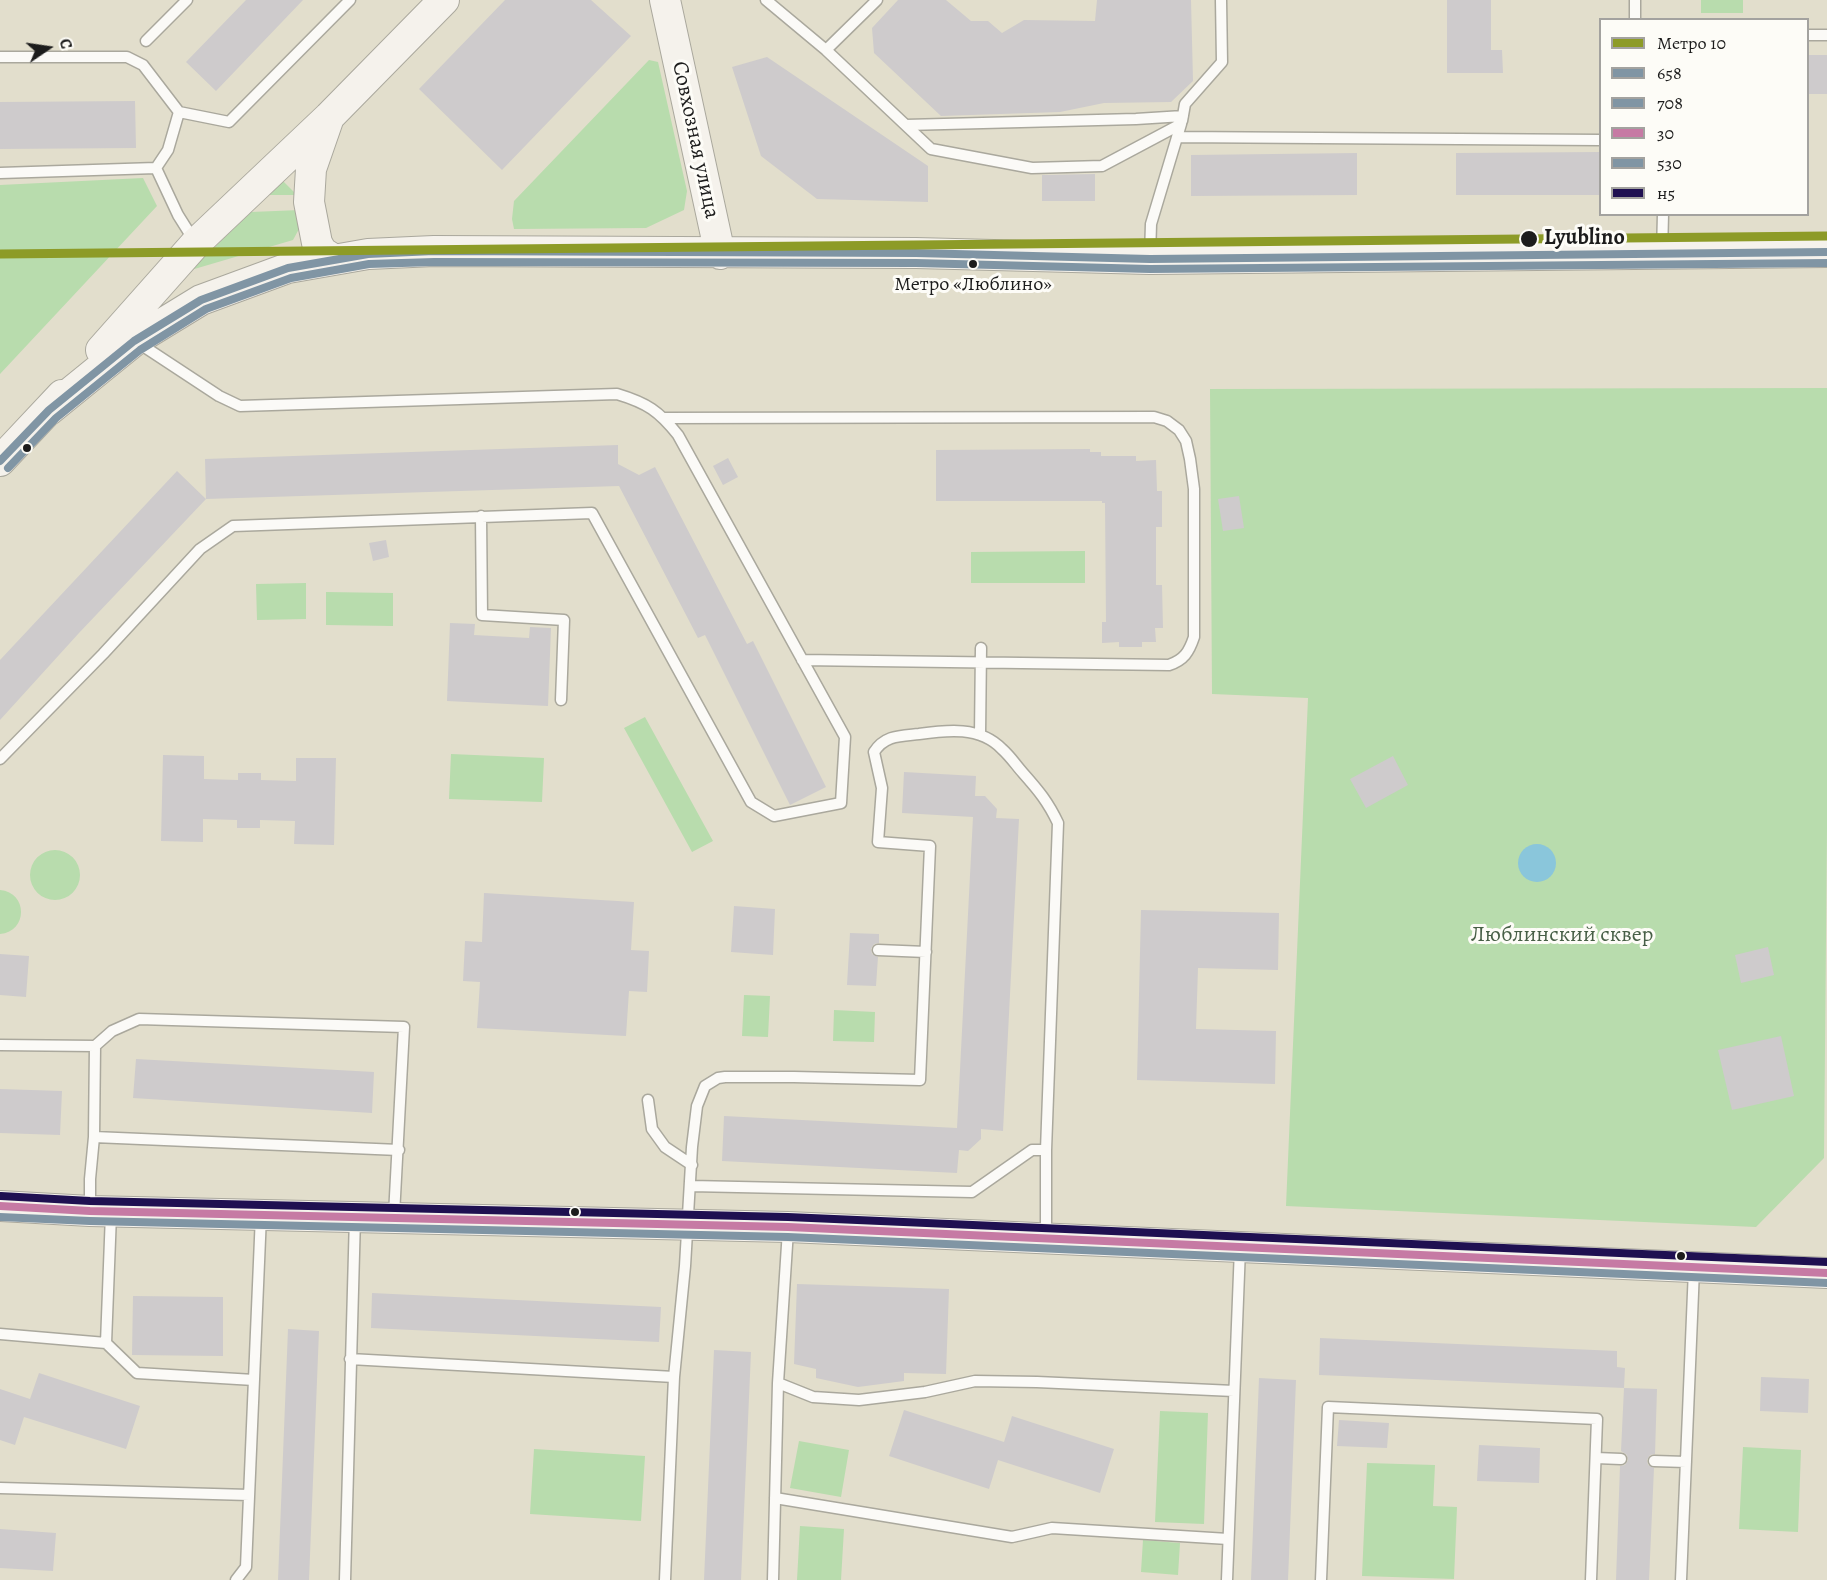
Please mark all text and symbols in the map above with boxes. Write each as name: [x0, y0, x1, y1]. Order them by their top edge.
north arrow: [18, 18, 78, 78]
legend: [1599, 18, 1809, 216]
text: Метро 10: [1657, 31, 1726, 55]
text: С: [54, 37, 77, 51]
street label: Совхозная улица: [665, 59, 725, 221]
text: 658: [1657, 61, 1682, 85]
text: 708: [1657, 91, 1683, 115]
text: 30: [1657, 121, 1674, 145]
text: 530: [1657, 151, 1682, 175]
text: н5: [1657, 181, 1675, 205]
place label: Lyublino: [1544, 226, 1625, 252]
marker: Lyublino: [1519, 229, 1539, 249]
marker: Метро «Люблино»: [967, 258, 979, 270]
place label: Метро «Люблино»: [894, 273, 1052, 297]
unlabelled marker: [21, 442, 33, 454]
park label: Люблинский сквер: [1471, 923, 1653, 949]
unlabelled marker: [569, 1206, 581, 1218]
unlabelled marker: [1675, 1250, 1687, 1262]

